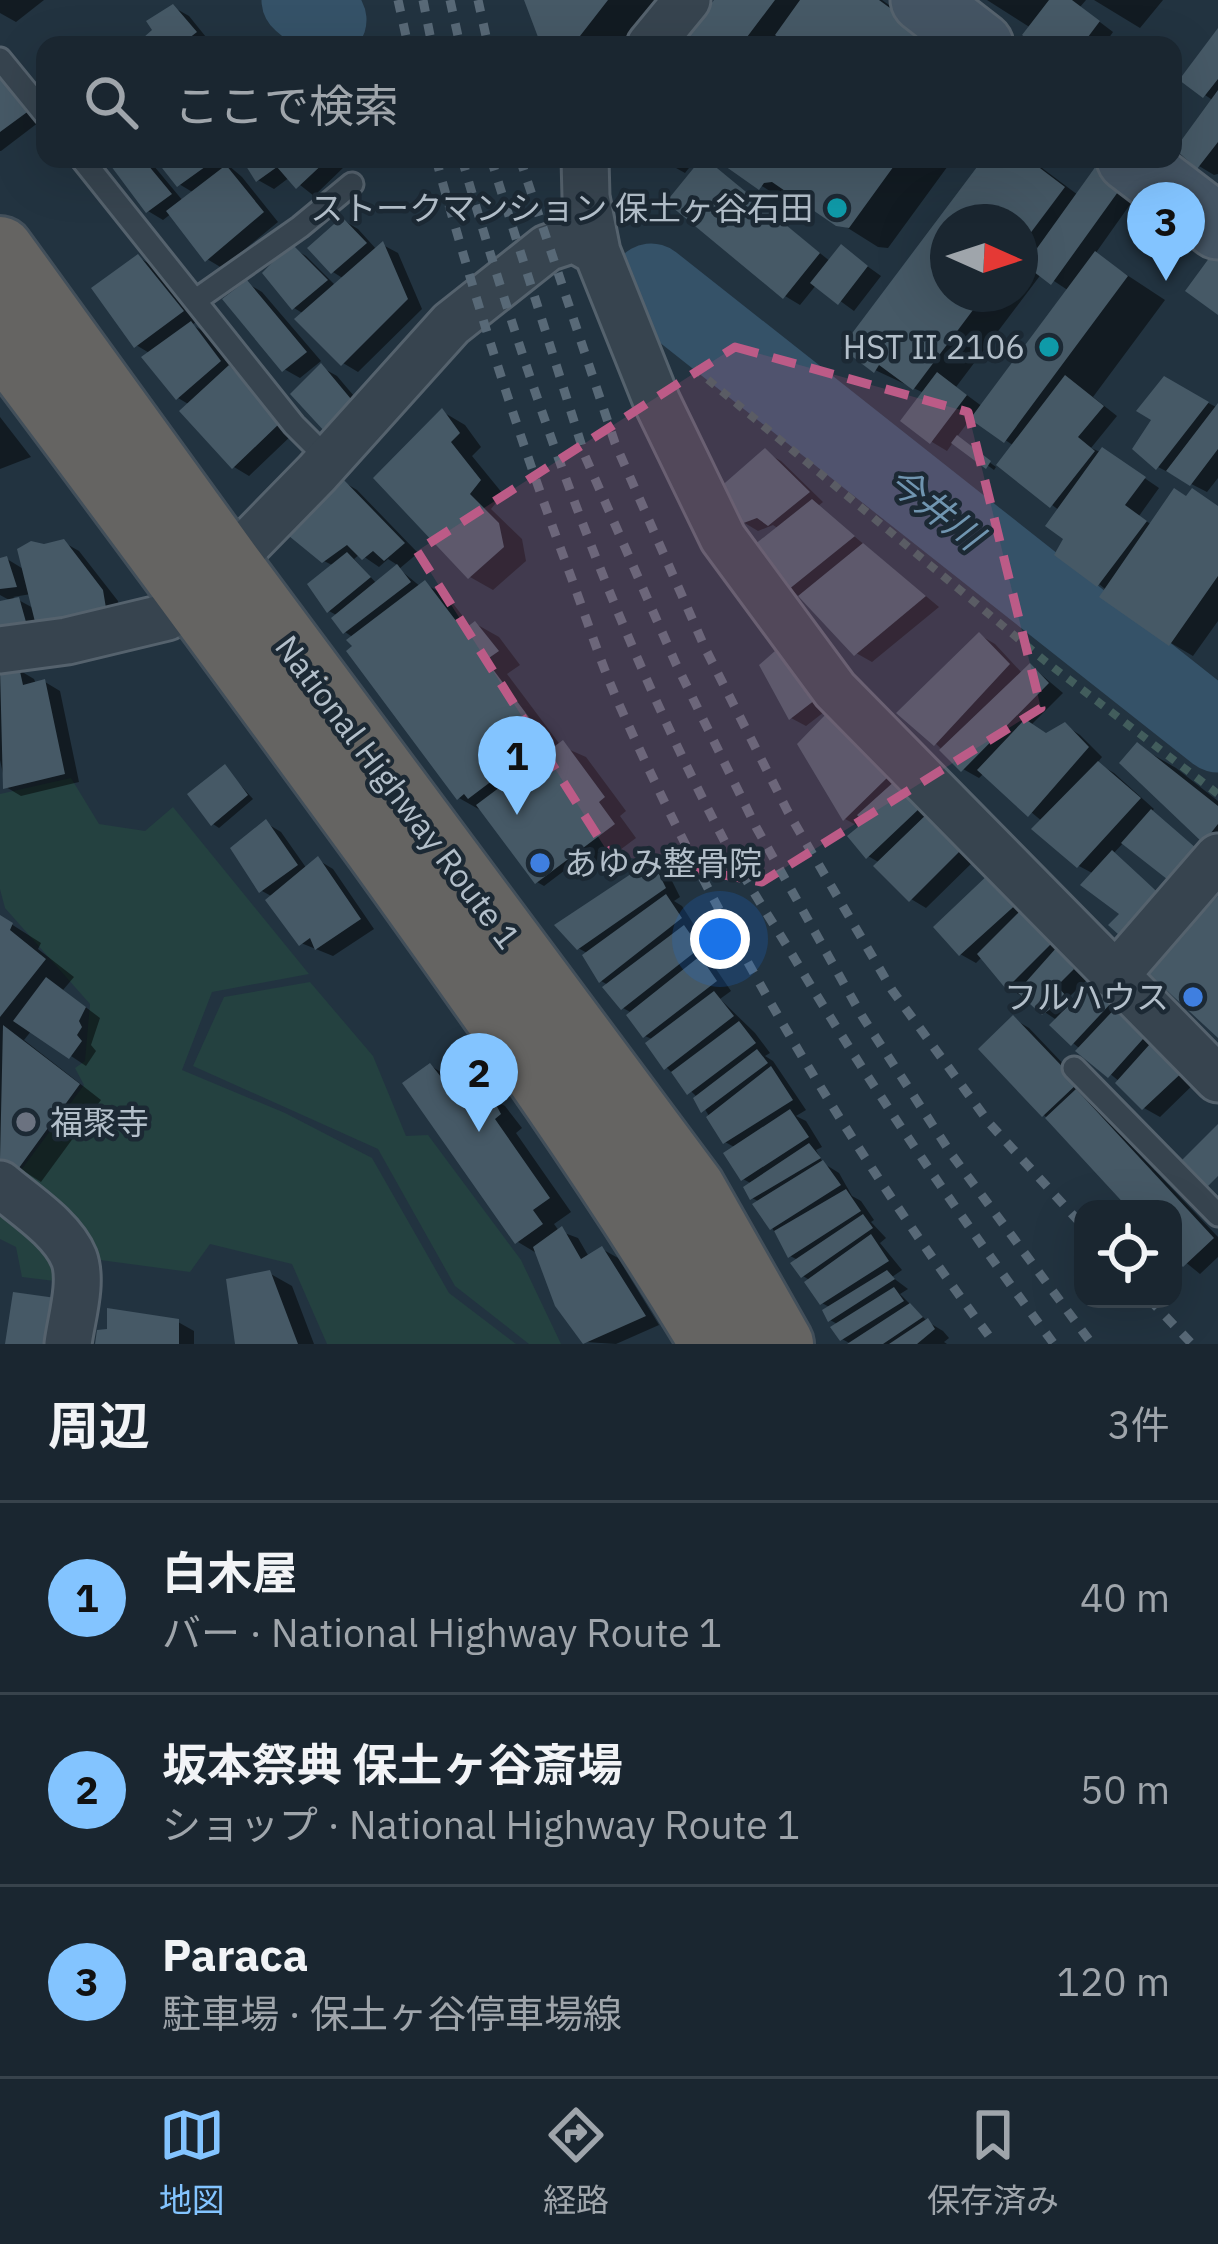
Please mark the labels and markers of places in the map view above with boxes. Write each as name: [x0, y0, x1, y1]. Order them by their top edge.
pin: 3: [1127, 182, 1205, 281]
place label: ストークマンション 保土ヶ谷石田: [310, 186, 813, 229]
marker: ストークマンション 保土ヶ谷石田: [824, 195, 850, 221]
place label: HST II 2106: [843, 325, 1025, 368]
marker: HST II 2106: [1036, 334, 1062, 360]
pin: 1: [478, 716, 556, 815]
place label: あゆみ整骨院: [564, 841, 762, 884]
marker: あゆみ整骨院: [527, 850, 553, 876]
place label: フルハウス: [1004, 975, 1169, 1018]
marker: フルハウス: [1180, 984, 1206, 1010]
pin: 2: [440, 1033, 518, 1132]
place label: 福聚寺: [50, 1100, 149, 1143]
marker: 福聚寺: [13, 1109, 39, 1135]

